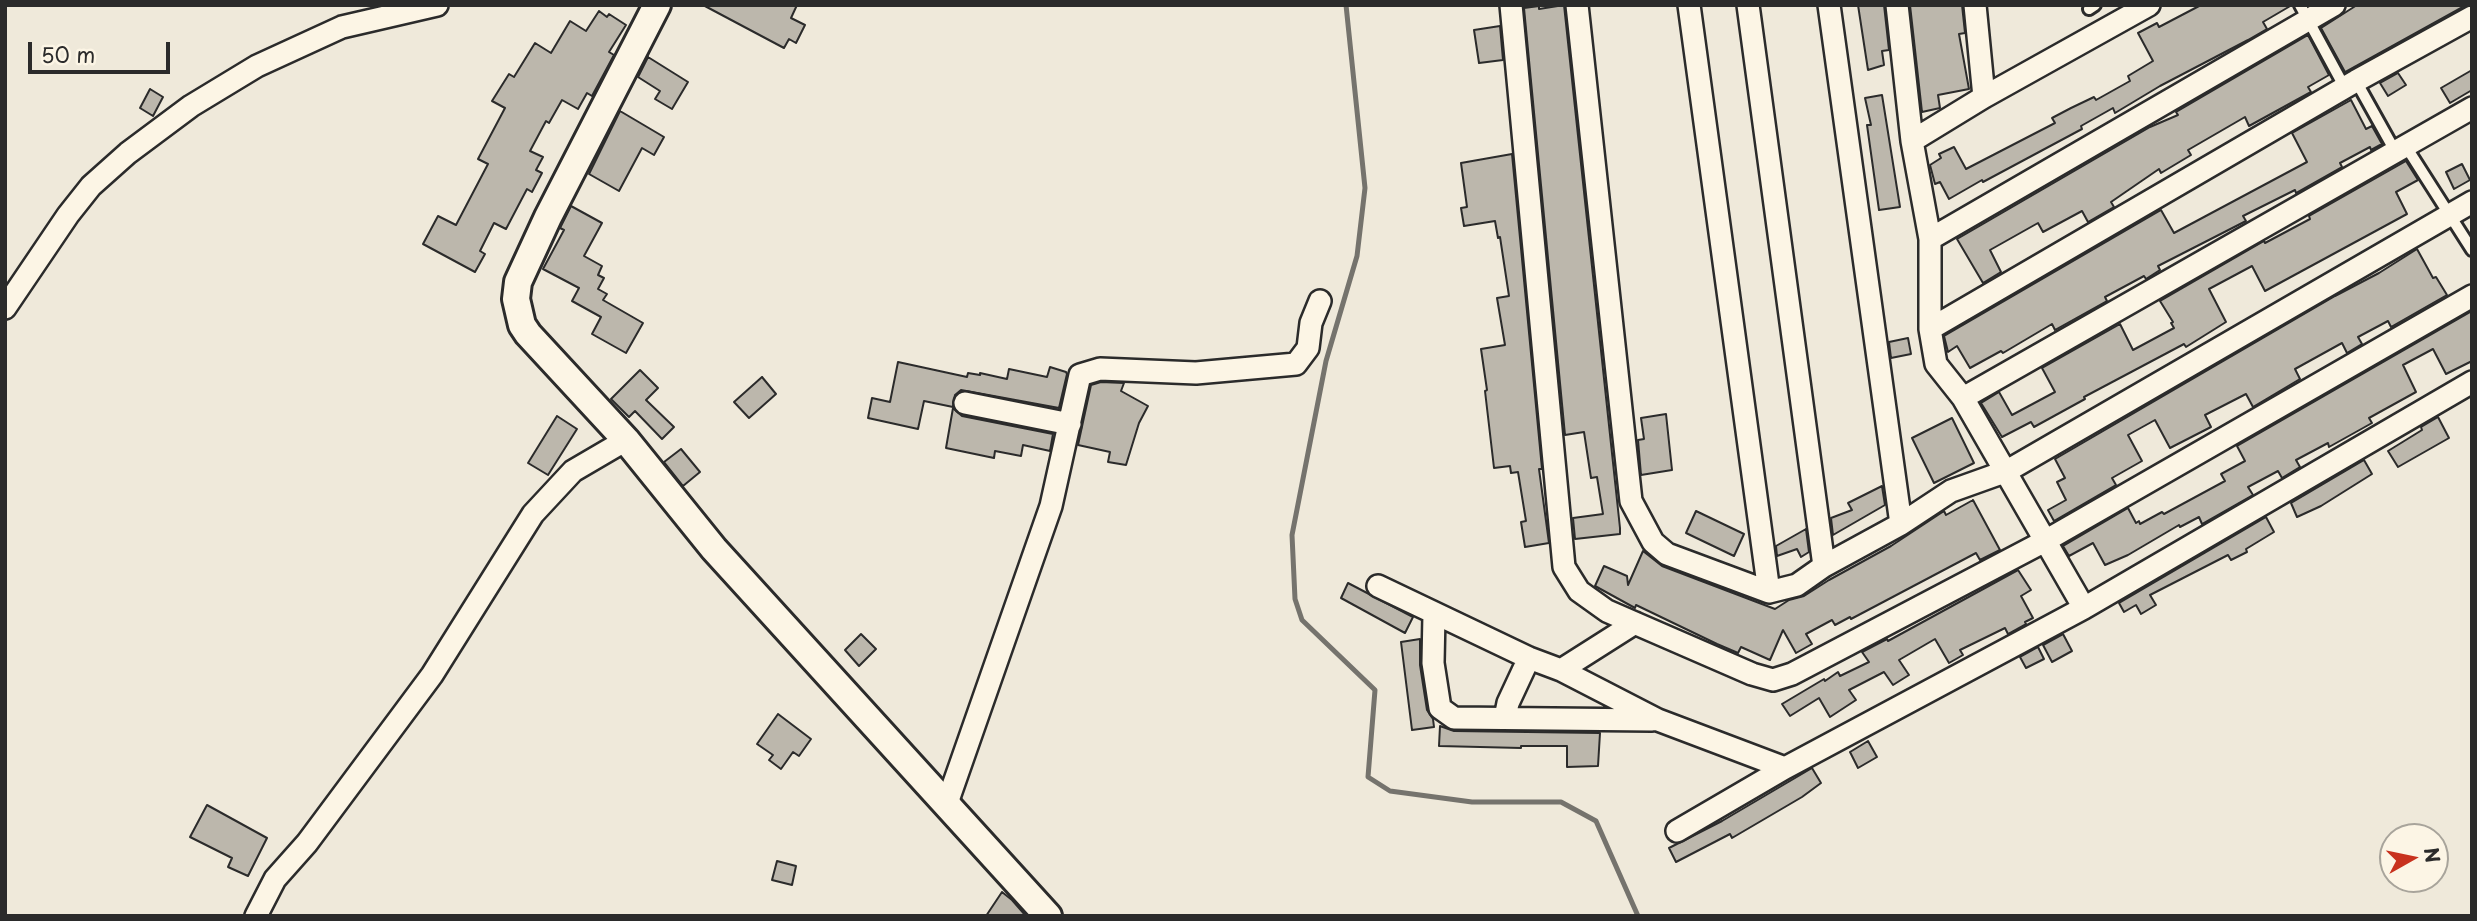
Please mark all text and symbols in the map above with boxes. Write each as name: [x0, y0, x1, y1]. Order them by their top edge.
scale bar: [32, 28, 173, 72]
text: 50 m: [41, 38, 95, 70]
north arrow: [2379, 823, 2449, 893]
text: N: [2418, 845, 2448, 865]

